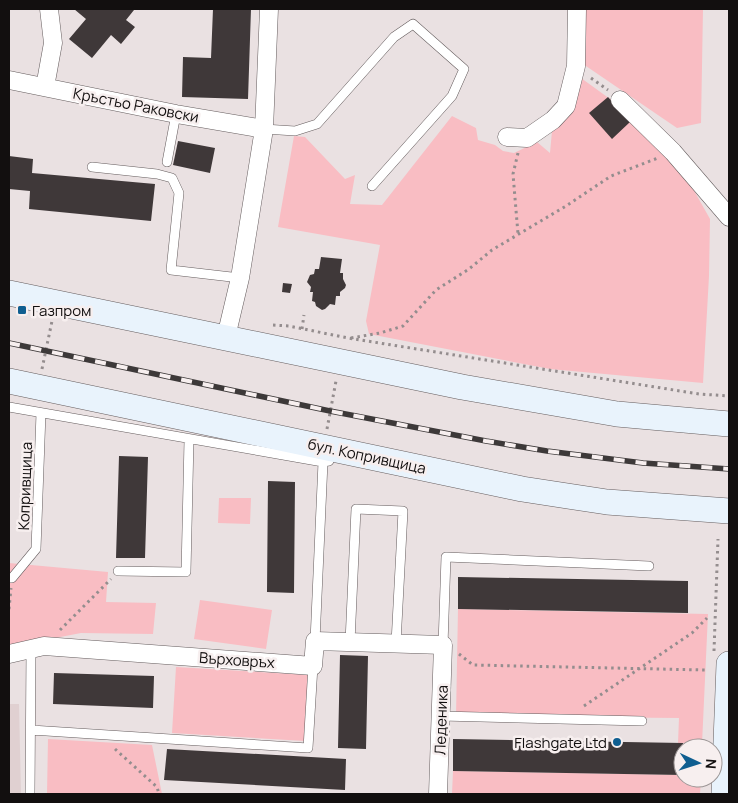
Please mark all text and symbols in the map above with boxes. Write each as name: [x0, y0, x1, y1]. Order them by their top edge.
street label: Кръстьо Раковски: [71, 83, 201, 127]
place label: Газпром: [32, 300, 92, 321]
marker: Газпром: [16, 304, 28, 316]
street label: бул. Копривщица: [306, 433, 428, 479]
street label: Копривщица: [13, 441, 37, 531]
street label: Върховръх: [198, 647, 276, 673]
street label: Леденика: [429, 685, 453, 755]
place label: Flashgate Ltd: [514, 732, 607, 753]
marker: Flashgate Ltd: [611, 736, 623, 748]
north arrow: [673, 738, 723, 788]
text: N: [702, 758, 721, 770]

